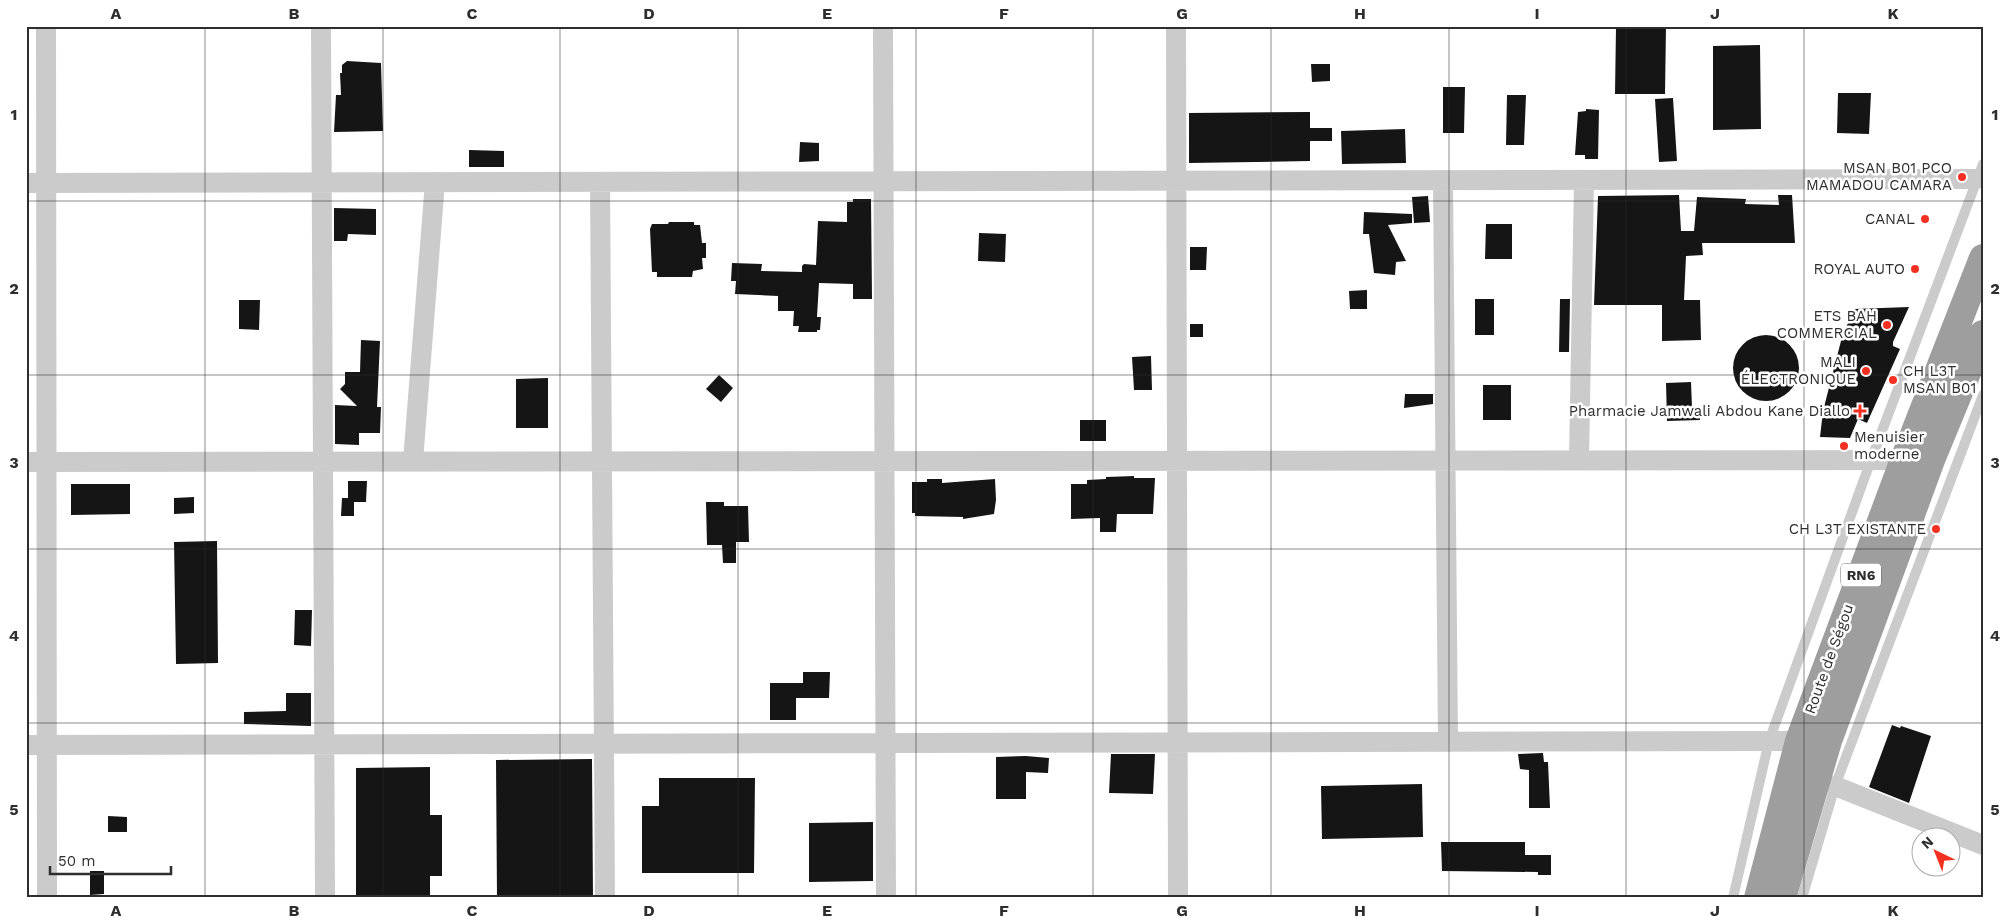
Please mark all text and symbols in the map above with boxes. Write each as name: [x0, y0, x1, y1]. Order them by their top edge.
text: A: [111, 4, 122, 23]
text: B: [289, 4, 300, 23]
text: C: [467, 4, 478, 23]
text: D: [643, 4, 655, 23]
text: E: [822, 4, 832, 23]
text: F: [999, 4, 1009, 23]
text: G: [1176, 4, 1188, 23]
text: H: [1354, 4, 1366, 23]
text: I: [1534, 4, 1540, 23]
text: J: [1710, 4, 1720, 23]
text: K: [1887, 4, 1899, 23]
text: 1: [11, 105, 17, 124]
text: 1: [1992, 105, 1998, 124]
place label: MSAN B01 PCO MAMADOU CAMARA: [1806, 159, 1952, 194]
marker: MSAN B01 PCO MAMADOU CAMARA: [1956, 171, 1968, 183]
place label: CANAL: [1865, 210, 1915, 228]
marker: CANAL: [1919, 213, 1931, 225]
place label: ROYAL AUTO: [1813, 260, 1905, 278]
marker: ROYAL AUTO: [1909, 263, 1921, 275]
text: 2: [9, 279, 19, 298]
text: 2: [1990, 279, 2000, 298]
place label: ETS BAH COMMERCIAL: [1777, 307, 1877, 342]
marker: ETS BAH COMMERCIAL: [1881, 319, 1893, 331]
place label: MALI ÉLECTRONIQUE: [1741, 353, 1856, 388]
place label: CH L3T MSAN B01: [1903, 362, 1976, 397]
marker: MALI ÉLECTRONIQUE: [1860, 365, 1872, 377]
marker: CH L3T MSAN B01: [1887, 374, 1899, 386]
place label: Pharmacie Jamwali Abdou Kane Diallo: [1569, 402, 1850, 420]
marker: Pharmacie Jamwali Abdou Kane Diallo: [1854, 405, 1866, 417]
place label: Menuisier moderne: [1854, 428, 1925, 463]
marker: Menuisier moderne: [1838, 440, 1850, 452]
text: 3: [9, 453, 19, 472]
text: 3: [1990, 453, 2000, 472]
place label: CH L3T EXISTANTE: [1789, 520, 1926, 538]
marker: CH L3T EXISTANTE: [1930, 523, 1942, 535]
road number: RN6: [1841, 564, 1881, 586]
street label: Route de Ségou: [1801, 602, 1857, 716]
text: 4: [9, 626, 19, 645]
text: 4: [1990, 626, 2000, 645]
text: 5: [9, 800, 19, 819]
text: 5: [1990, 800, 2000, 819]
north arrow: [1912, 826, 1962, 876]
text: N: [1918, 833, 1936, 852]
scale bar: [50, 844, 171, 876]
text: 50 m: [58, 852, 95, 870]
text: A: [111, 901, 122, 920]
text: B: [289, 901, 300, 920]
text: C: [467, 901, 478, 920]
text: D: [643, 901, 655, 920]
text: E: [822, 901, 832, 920]
text: F: [999, 901, 1009, 920]
text: G: [1176, 901, 1188, 920]
text: H: [1354, 901, 1366, 920]
text: I: [1534, 901, 1540, 920]
text: J: [1710, 901, 1720, 920]
text: K: [1887, 901, 1899, 920]

